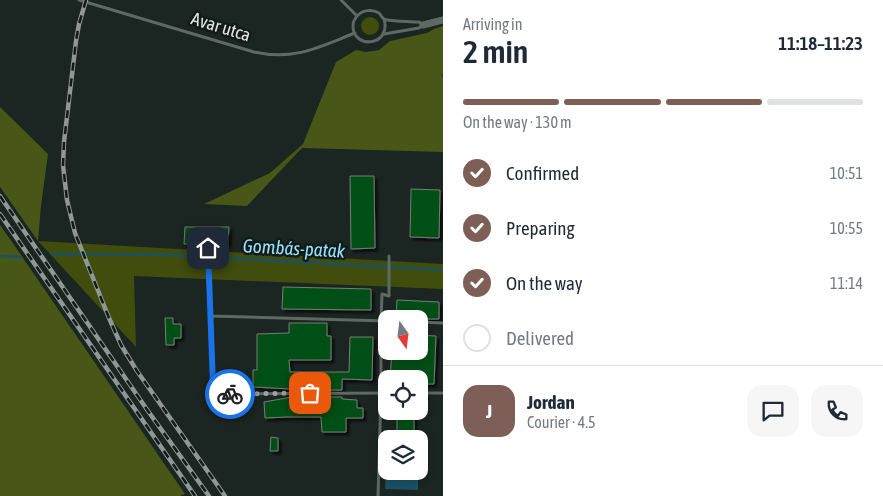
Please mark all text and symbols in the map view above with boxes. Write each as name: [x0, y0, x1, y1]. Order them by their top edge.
street label: Avar utca: [189, 8, 253, 45]
text: Arriving in: [463, 15, 523, 33]
text: 11:18–11:23: [778, 32, 863, 54]
text: 2 min: [463, 33, 528, 70]
text: On the way · 130 m: [463, 113, 572, 131]
icon: check: [463, 159, 491, 187]
text: Confirmed: [506, 162, 579, 184]
text: 10:51: [830, 164, 863, 182]
icon: check: [463, 214, 491, 242]
text: Preparing: [506, 217, 575, 239]
text: 10:55: [830, 219, 863, 237]
pin: [187, 227, 229, 269]
icon: home: [194, 234, 222, 262]
water label: Gombás-patak: [242, 234, 346, 262]
icon: check: [463, 269, 491, 297]
text: On the way: [506, 272, 583, 294]
text: 11:14: [830, 274, 863, 292]
north arrow: [378, 310, 428, 360]
map controls: [378, 310, 428, 480]
text: Delivered: [506, 327, 574, 349]
courier: [205, 369, 255, 419]
button: locate: [378, 370, 428, 420]
pin: [289, 372, 331, 414]
icon: bag: [296, 379, 324, 407]
icon: bike: [216, 380, 244, 408]
button: chat: [747, 385, 799, 437]
button: phone: [811, 385, 863, 437]
text: Jordan: [527, 391, 575, 413]
text: J: [486, 400, 492, 422]
text: Courier · 4.5: [527, 413, 596, 431]
button: layers: [378, 430, 428, 480]

